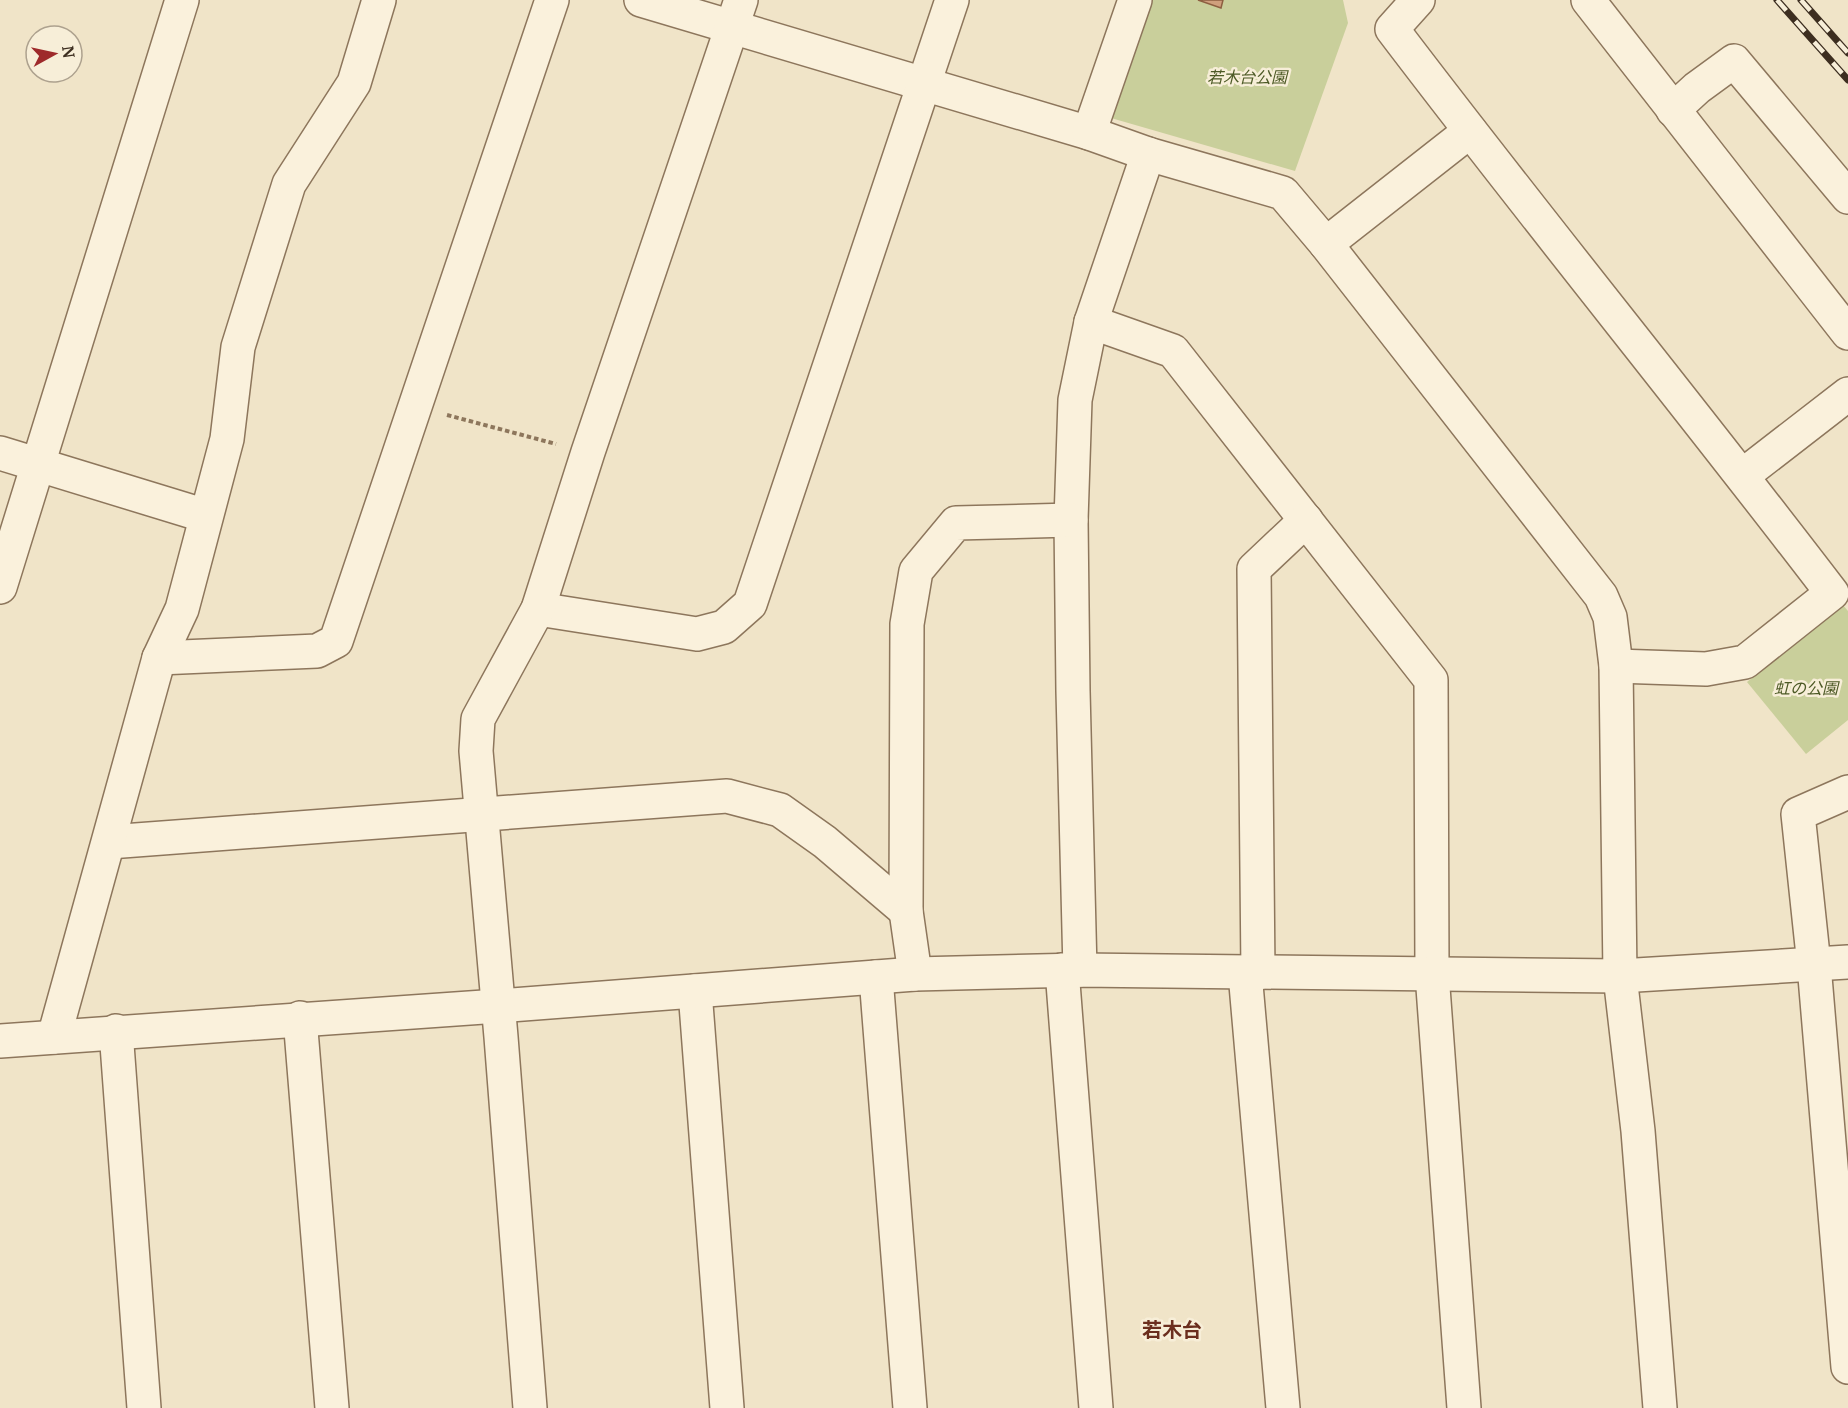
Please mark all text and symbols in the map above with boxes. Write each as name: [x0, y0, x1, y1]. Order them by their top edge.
north arrow: [24, 24, 84, 84]
text: N: [57, 44, 81, 59]
park label: 若木台公園: [1207, 66, 1289, 88]
park label: 虹の公園: [1774, 677, 1840, 699]
district label: 若木台: [1142, 1316, 1202, 1343]

